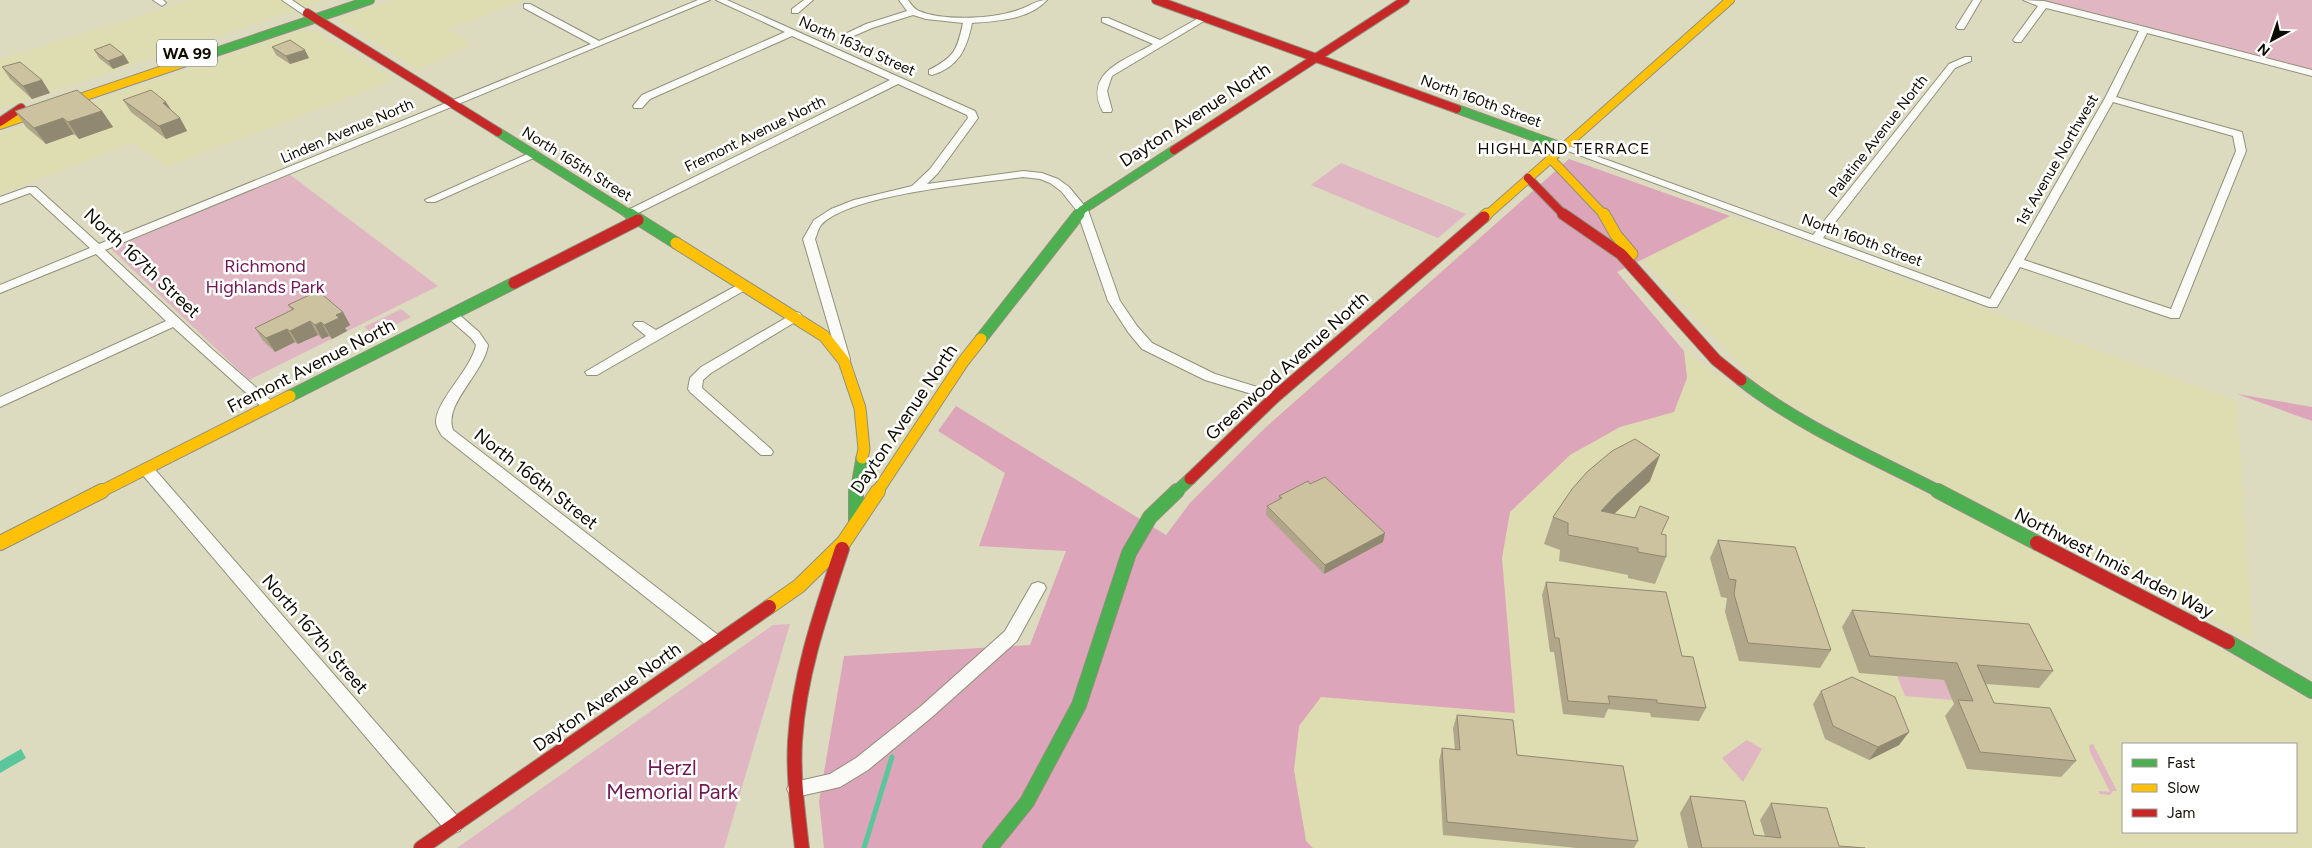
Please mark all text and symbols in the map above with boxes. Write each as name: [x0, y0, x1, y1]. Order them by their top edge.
street label: North 163rd Street: [796, 12, 918, 80]
north arrow: [2247, 15, 2297, 65]
road number: WA 99: [157, 40, 217, 66]
text: N: [2254, 40, 2274, 60]
street label: Dayton Avenue North: [1116, 58, 1274, 172]
street label: North 160th Street: [1418, 71, 1544, 131]
street label: Palatine Avenue North: [1825, 71, 1931, 201]
street label: 1st Avenue Northwest: [2012, 91, 2102, 229]
street label: Fremont Avenue North: [682, 92, 828, 176]
street label: Linden Avenue North: [278, 95, 416, 167]
street label: North 165th Street: [519, 123, 636, 205]
district label: HIGHLAND TERRACE: [1478, 139, 1650, 158]
street label: North 167th Street: [79, 204, 205, 323]
street label: North 160th Street: [1799, 210, 1925, 270]
park label: Richmond Highlands Park: [205, 255, 325, 298]
street label: Greenwood Avenue North: [1201, 287, 1373, 445]
street label: Fremont Avenue North: [224, 314, 398, 418]
street label: Dayton Avenue North: [846, 340, 962, 498]
street label: North 166th Street: [470, 424, 603, 534]
street label: Northwest Innis Arden Way: [2011, 503, 2218, 623]
street label: North 167th Street: [257, 570, 373, 698]
street label: Dayton Avenue North: [529, 638, 685, 756]
legend: [2122, 743, 2297, 833]
text: Fast: [2167, 754, 2196, 772]
park label: Herzl Memorial Park: [606, 755, 739, 804]
text: Slow: [2167, 779, 2200, 797]
text: Jam: [2167, 804, 2195, 822]

